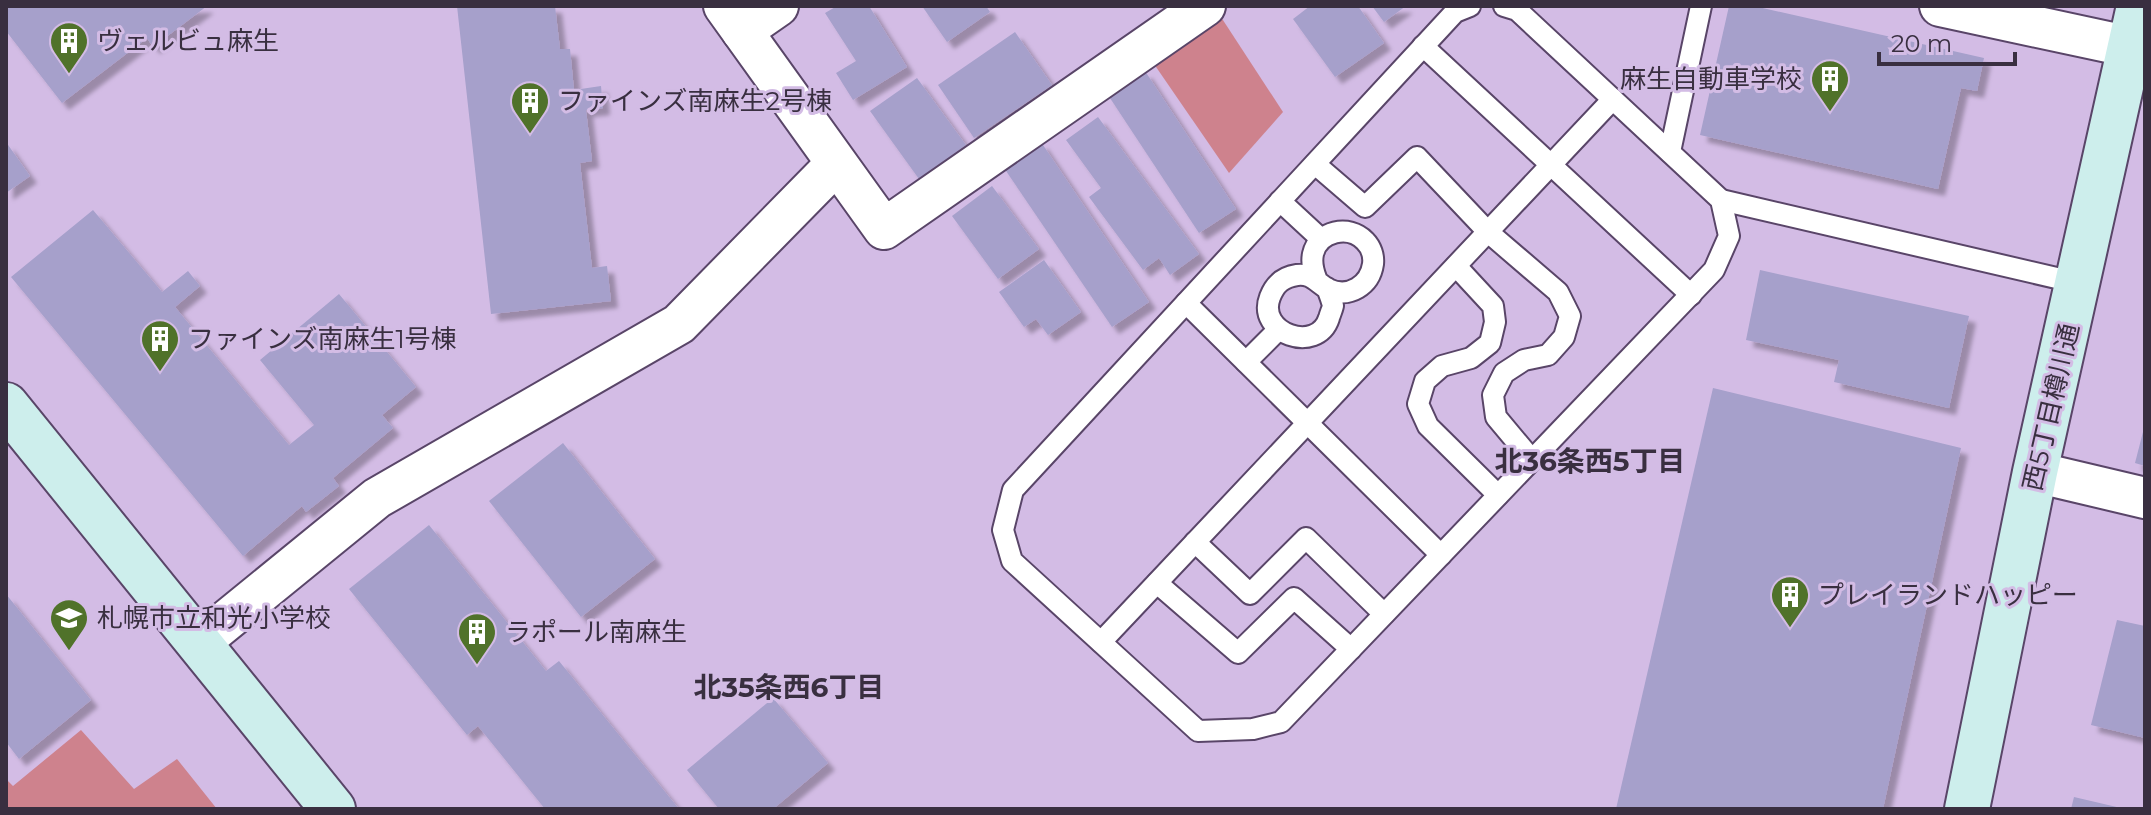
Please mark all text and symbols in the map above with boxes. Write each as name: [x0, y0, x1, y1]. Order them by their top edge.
scale bar: [1879, 16, 2015, 66]
building icon: ヴェルビュ麻生: [48, 20, 90, 75]
place label: ヴェルビュ麻生: [97, 25, 279, 57]
text: 20 m: [1891, 29, 1952, 58]
building icon: 麻生自動車学校: [1809, 58, 1851, 113]
place label: 麻生自動車学校: [1620, 63, 1802, 95]
building icon: ファインズ南麻生2号棟: [509, 80, 551, 135]
place label: ファインズ南麻生2号棟: [558, 85, 832, 117]
building icon: ファインズ南麻生1号棟: [139, 318, 181, 373]
street label: 西5丁目樽川通: [2016, 320, 2086, 494]
place label: ファインズ南麻生1号棟: [188, 323, 457, 355]
district label: 北36条西5丁目: [1494, 444, 1686, 478]
building icon: プレイランドハッピー: [1769, 574, 1811, 629]
place label: プレイランドハッピー: [1818, 579, 2078, 611]
school or university icon: 札幌市立和光小学校: [48, 597, 90, 652]
place label: 札幌市立和光小学校: [97, 602, 331, 634]
building icon: ラポール南麻生: [456, 611, 498, 666]
place label: ラポール南麻生: [505, 616, 687, 648]
district label: 北35条西6丁目: [694, 670, 884, 704]

